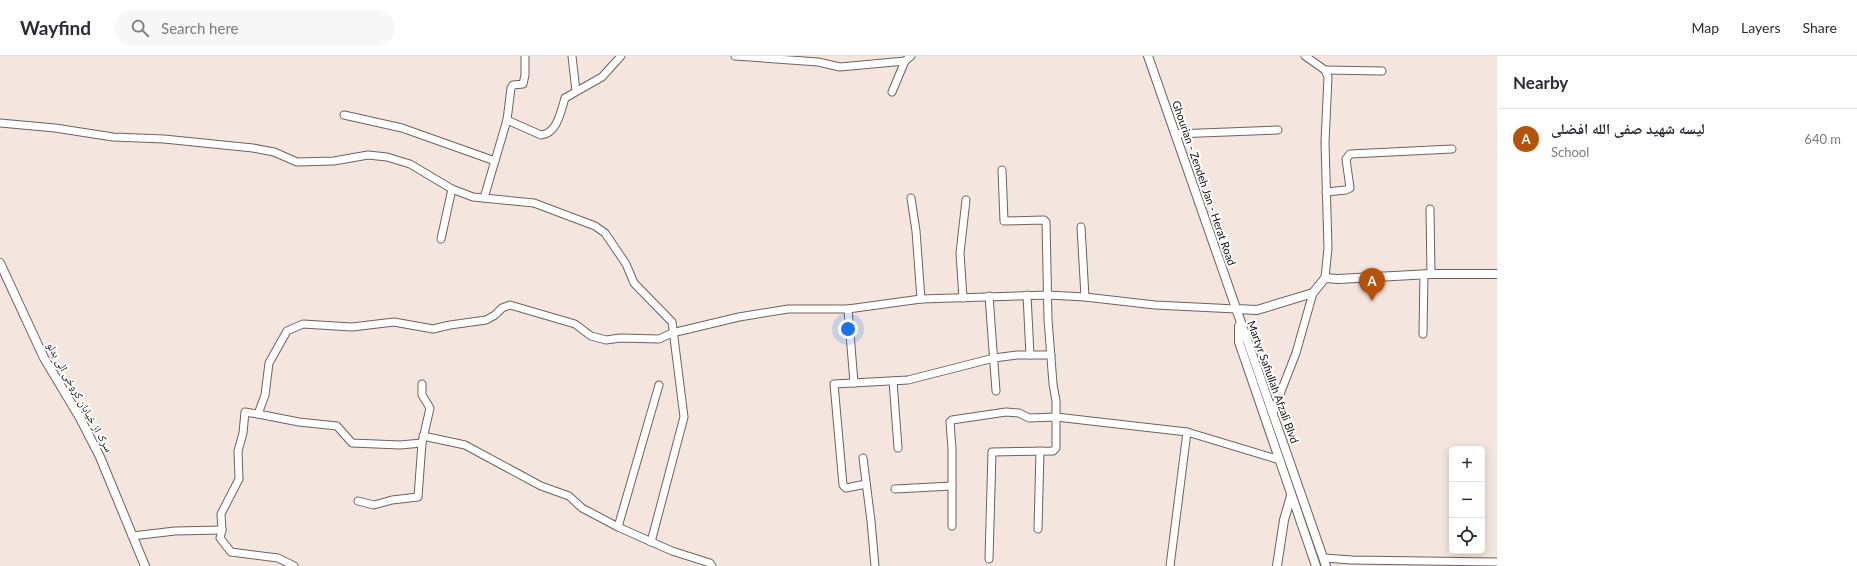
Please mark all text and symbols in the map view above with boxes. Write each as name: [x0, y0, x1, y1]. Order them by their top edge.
search box: [115, 10, 395, 46]
text: Wayfind: [20, 16, 91, 39]
icon: search: [129, 17, 151, 39]
text: Search here: [161, 19, 238, 37]
text: Map: [1691, 19, 1719, 36]
text: Layers: [1741, 19, 1781, 36]
text: Share: [1803, 19, 1837, 36]
text: Nearby: [1513, 72, 1568, 93]
street label: Ghourian - Zendeh Jan - Herat Road: [1170, 99, 1239, 267]
text: لیسه شهید صفی الله افضلی: [1551, 119, 1705, 137]
text: A: [1521, 131, 1531, 147]
text: 640 m: [1804, 131, 1841, 147]
text: School: [1551, 144, 1589, 160]
pin: A: [1359, 268, 1385, 301]
your location: [838, 319, 858, 339]
street label: Martyr Safiullah Afzali Blvd: [1245, 319, 1302, 445]
street label: سرک از خیابان کروخی الی بدلو: [44, 340, 116, 454]
map controls: [1449, 446, 1485, 554]
button: +: [1449, 446, 1485, 482]
button: −: [1449, 482, 1485, 518]
button: locate: [1449, 518, 1485, 554]

